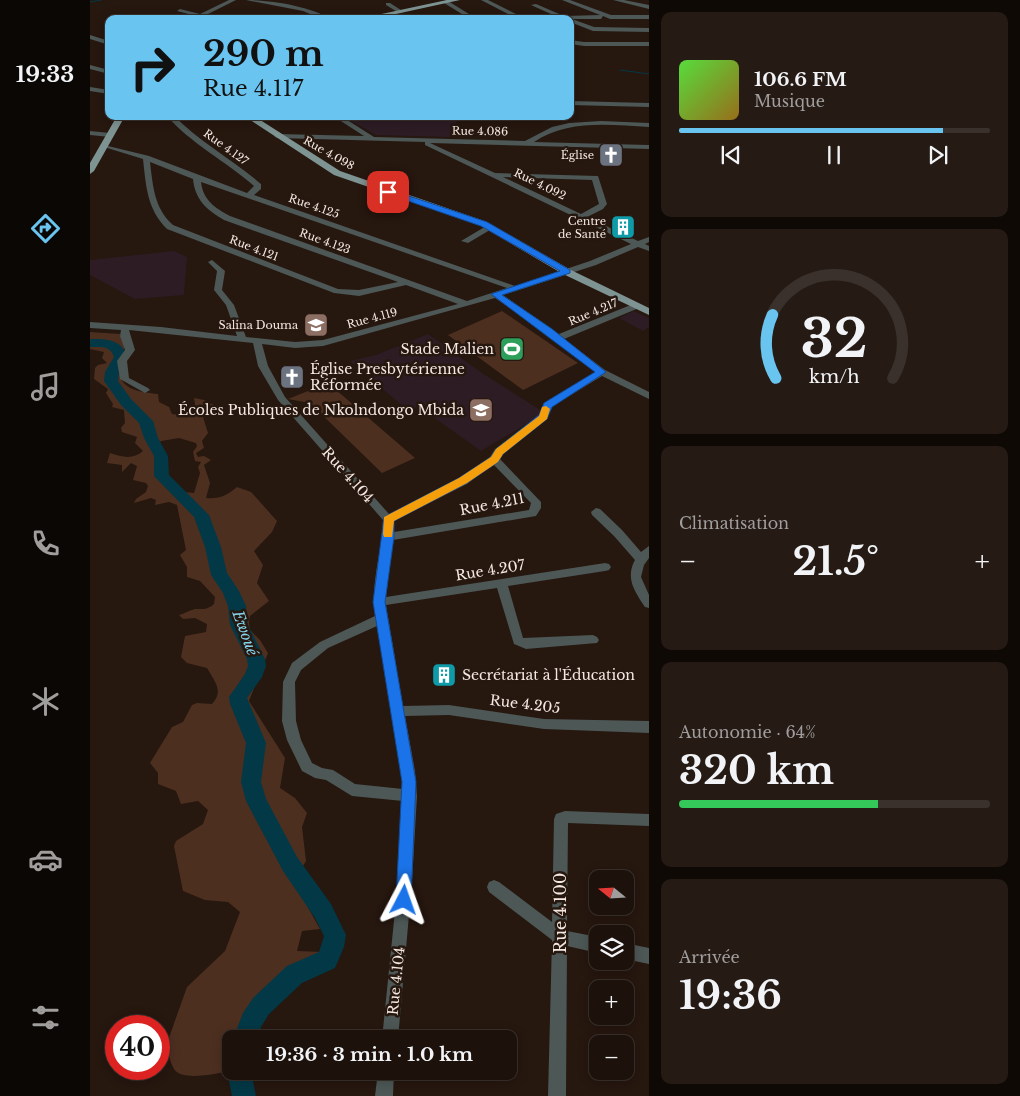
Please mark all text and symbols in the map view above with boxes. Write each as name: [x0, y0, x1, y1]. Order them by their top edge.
text: 290 m: [203, 32, 324, 75]
icon: right: [120, 35, 185, 100]
text: 19:33: [16, 61, 74, 88]
text: 106.6 FM: [754, 68, 847, 91]
text: Rue 4.117: [203, 75, 303, 102]
text: Musique: [754, 91, 825, 111]
street label: Rue 4.086: [452, 124, 508, 138]
street label: Rue 4.127: [201, 126, 252, 168]
street label: Rue 4.098: [301, 133, 357, 173]
icon: previous: [717, 141, 745, 169]
icon: pause: [820, 141, 848, 169]
icon: next: [924, 141, 952, 169]
church icon: Église: [598, 142, 624, 168]
place label: Église: [561, 148, 594, 162]
street label: Rue 4.092: [512, 165, 569, 203]
pin: [367, 171, 409, 213]
icon: arrive: [374, 178, 402, 206]
street label: Rue 4.125: [287, 191, 341, 221]
icon: directions: [28, 211, 63, 246]
place label: Centre de Santé: [558, 214, 606, 241]
building icon: Centre de Santé: [610, 214, 636, 240]
street label: Rue 4.123: [298, 225, 353, 257]
street label: Rue 4.121: [227, 232, 281, 264]
street label: Rue 4.217: [566, 295, 620, 329]
street label: Rue 4.119: [345, 305, 399, 331]
text: 32: [801, 307, 868, 371]
school or university icon: Salina Douma: [303, 312, 329, 338]
place label: Salina Douma: [219, 318, 299, 332]
sports icon: Stade Malien: [499, 336, 525, 362]
place label: Stade Malien: [400, 340, 494, 358]
place label: Église Presbytérienne Réformée: [310, 360, 465, 394]
church icon: Église Presbytérienne Réformée: [279, 364, 305, 390]
text: km/h: [809, 366, 860, 388]
icon: music: [28, 369, 63, 404]
school or university icon: Écoles Publiques de Nkolndongo Mbida: [468, 397, 494, 423]
place label: Écoles Publiques de Nkolndongo Mbida: [178, 401, 464, 419]
street label: Rue 4.104: [318, 443, 378, 507]
street label: Rue 4.211: [458, 489, 526, 519]
text: Climatisation: [679, 513, 789, 533]
icon: phone: [28, 526, 63, 561]
text: 21.5°: [792, 538, 879, 585]
text: −: [679, 544, 697, 579]
text: +: [975, 544, 990, 579]
street label: Rue 4.207: [454, 555, 527, 584]
water label: Ewoué: [228, 607, 263, 659]
building icon: Secrétariat à l'Éducation: [431, 662, 457, 688]
place label: Secrétariat à l'Éducation: [462, 666, 635, 684]
icon: climate: [28, 684, 63, 719]
street label: Rue 4.205: [489, 691, 561, 717]
text: Autonomie · 64%: [679, 722, 816, 742]
text: 320 km: [679, 747, 834, 794]
icon: car: [28, 842, 63, 877]
north arrow: [589, 870, 634, 915]
map controls: [589, 870, 634, 1080]
position arrow: [377, 873, 429, 925]
street label: Rue 4.100: [550, 873, 570, 953]
button: layers: [589, 925, 634, 970]
street label: Rue 4.104: [383, 946, 409, 1016]
text: Arrivée: [679, 947, 740, 967]
text: 19:36: [679, 972, 782, 1019]
button: +: [589, 980, 634, 1025]
icon: filters: [28, 1000, 63, 1035]
speed limit sign: 40: [105, 1015, 170, 1080]
button: −: [589, 1035, 634, 1080]
text: 19:36 · 3 min · 1.0 km: [266, 1043, 473, 1066]

